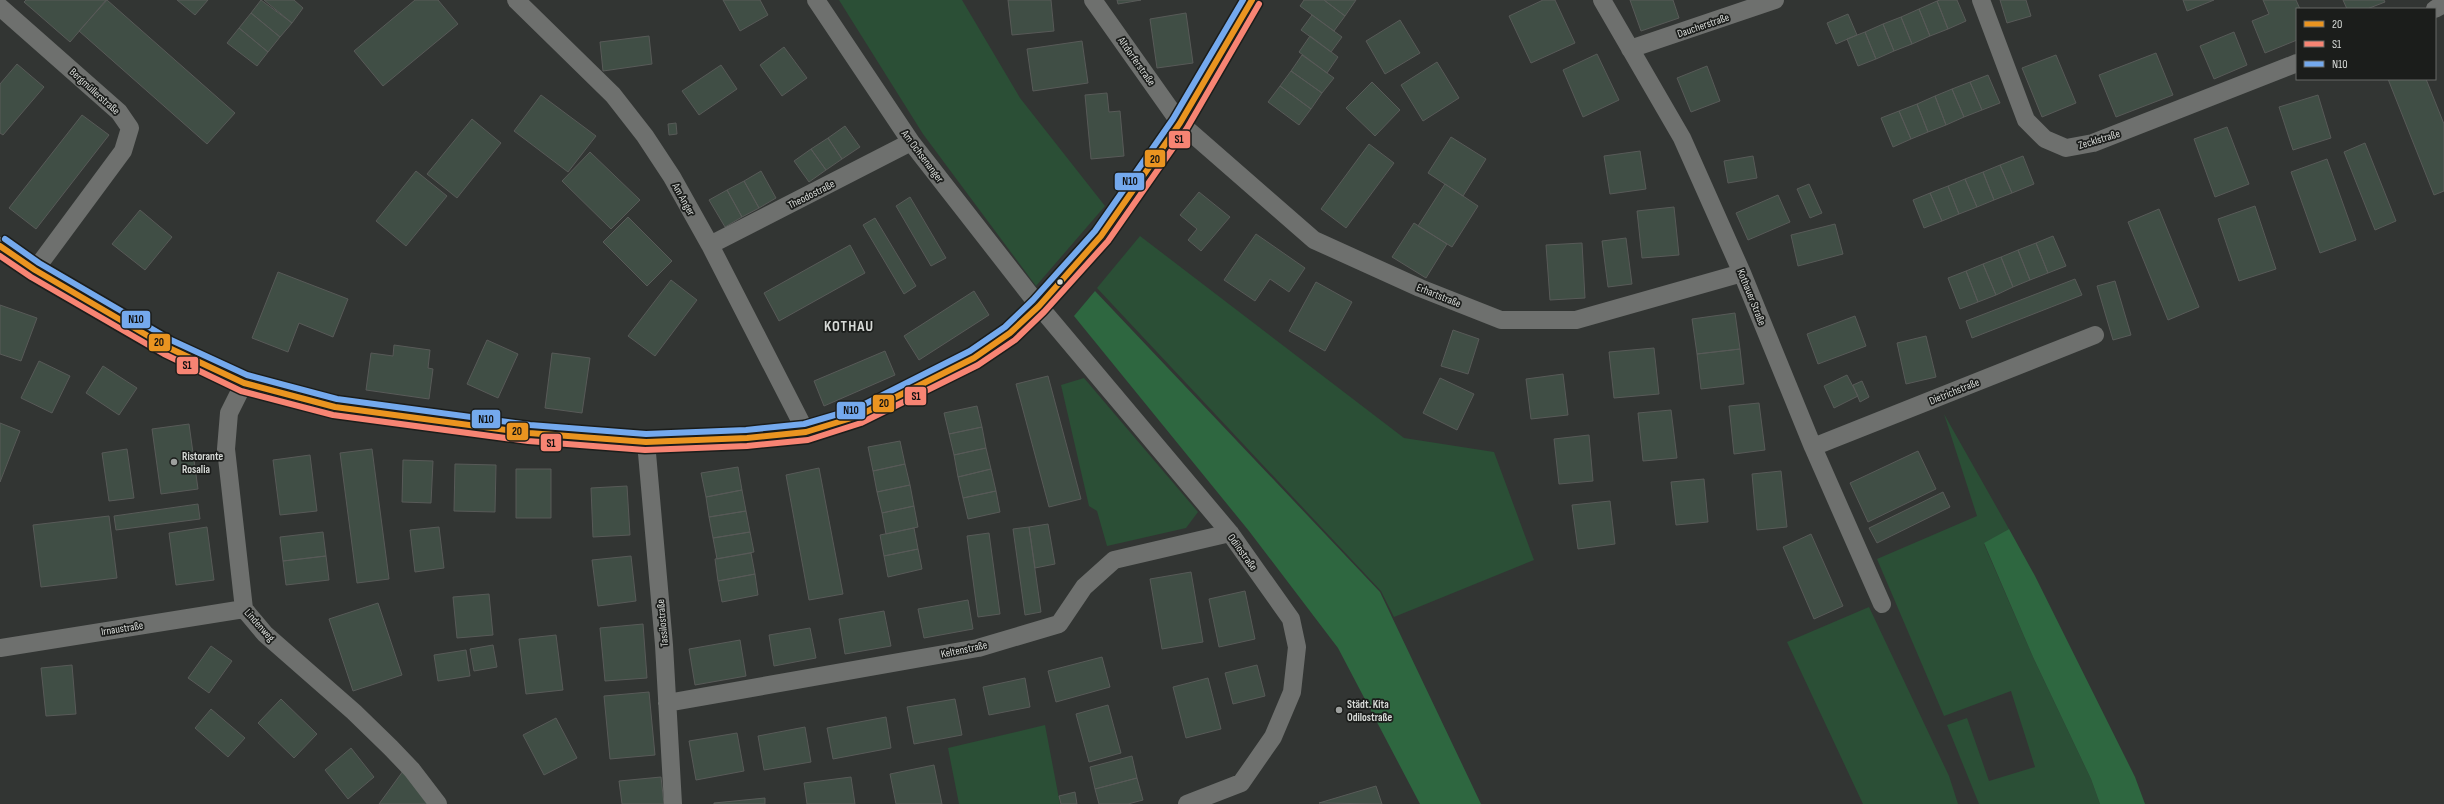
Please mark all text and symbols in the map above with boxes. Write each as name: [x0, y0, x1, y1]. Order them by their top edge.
legend: [2296, 8, 2436, 80]
street label: Daucherstraße: [1675, 10, 1731, 40]
text: 20: [2332, 17, 2342, 32]
street label: Altdorferstraße: [1114, 34, 1158, 88]
text: S1: [2332, 37, 2342, 52]
text: N10: [2332, 57, 2348, 72]
street label: Bergmüllerstraße: [67, 65, 123, 117]
street label: Am Ochsenanger: [898, 127, 947, 185]
street label: Zecklstraße: [2077, 127, 2122, 152]
line badge: S1: [1168, 130, 1191, 149]
text: S1: [1174, 133, 1184, 146]
line badge: 20: [1144, 149, 1166, 168]
text: 20: [1150, 153, 1160, 166]
line badge: N10: [1114, 172, 1145, 191]
text: N10: [1122, 175, 1138, 188]
street label: Theodostraße: [786, 177, 837, 212]
street label: Am Anger: [669, 180, 698, 218]
street label: Kothauer Straße: [1734, 267, 1769, 327]
unlabelled marker: [1055, 277, 1065, 287]
street label: Erhartstraße: [1415, 281, 1463, 310]
line badge: N10: [121, 310, 151, 329]
text: N10: [128, 313, 144, 326]
district label: KOTHAU: [824, 317, 874, 336]
line badge: 20: [148, 333, 171, 352]
text: 20: [154, 336, 164, 349]
line badge: S1: [176, 356, 199, 375]
text: S1: [182, 359, 192, 372]
street label: Dietrichstraße: [1927, 375, 1981, 407]
line badge: S1: [904, 386, 927, 406]
text: S1: [911, 390, 921, 403]
line badge: 20: [872, 394, 895, 413]
text: 20: [879, 397, 889, 410]
line badge: N10: [836, 401, 866, 420]
text: N10: [843, 404, 859, 417]
line badge: N10: [471, 409, 501, 429]
text: N10: [478, 413, 494, 426]
line badge: 20: [506, 422, 529, 441]
text: 20: [512, 425, 522, 438]
line badge: S1: [540, 433, 562, 452]
text: S1: [546, 437, 556, 450]
place label: Ristorante Rosalia: [182, 450, 223, 476]
marker: Ristorante Rosalia: [169, 457, 179, 467]
street label: Odilostraße: [1225, 531, 1260, 573]
street label: Tassilostraße: [654, 598, 671, 647]
street label: Lindenweg: [242, 606, 278, 645]
street label: Irnaustraße: [100, 619, 144, 638]
street label: Keltenstraße: [940, 638, 989, 661]
place label: Städt. Kita Odilostraße: [1347, 698, 1392, 724]
marker: Städt. Kita Odilostraße: [1334, 705, 1344, 715]

